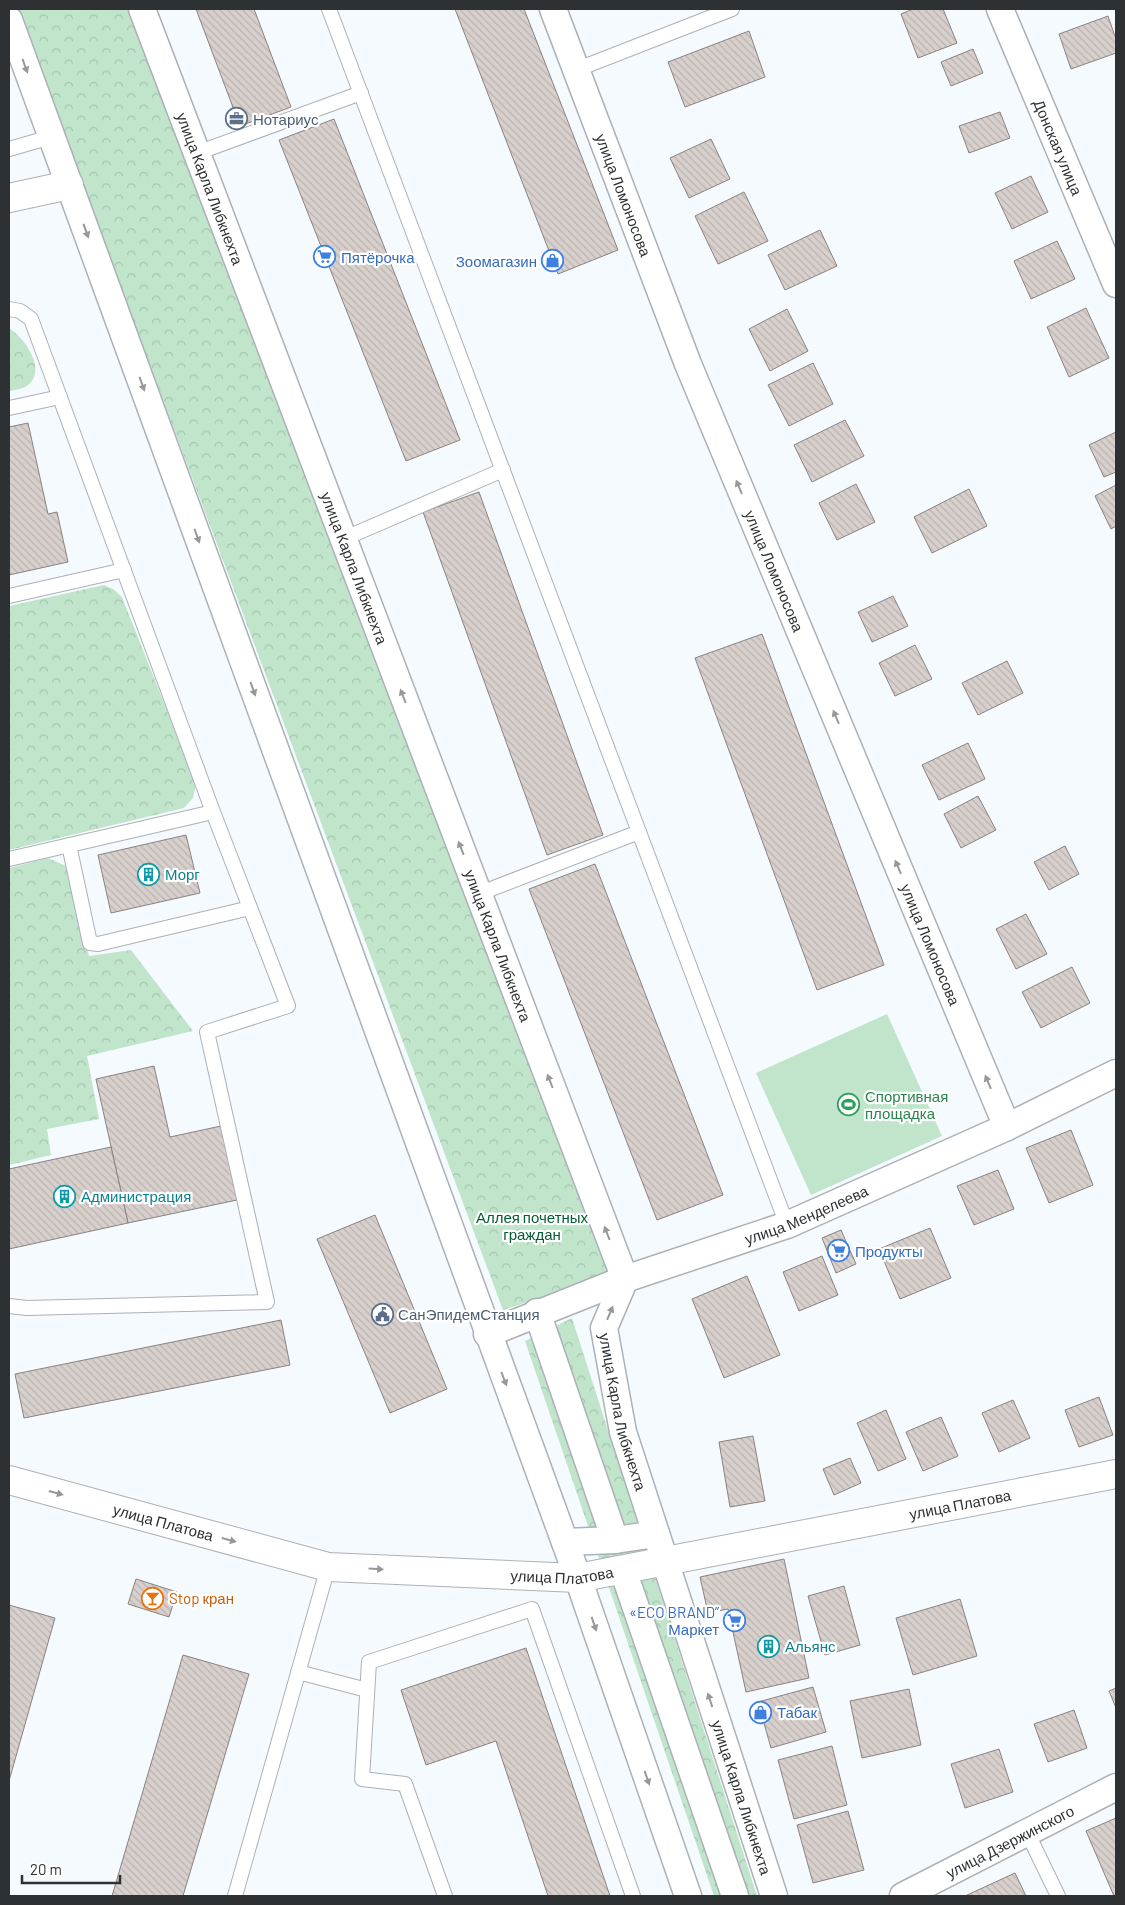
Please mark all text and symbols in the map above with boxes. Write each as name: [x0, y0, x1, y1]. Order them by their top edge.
one-way arrow: [21, 59, 29, 74]
street label: Донская улица: [1030, 97, 1087, 198]
office icon: Нотариус: [225, 107, 249, 131]
street label: улица Карла Либкнехта: [173, 110, 248, 268]
place label: Нотариус: [253, 110, 319, 128]
street label: улица Ломоносова: [592, 131, 655, 260]
one-way arrow: [82, 224, 90, 239]
supermarket icon: Пятёрочка: [313, 245, 337, 269]
place label: Пятёрочка: [341, 248, 415, 266]
shop icon: Зоомагазин: [541, 249, 565, 273]
place label: Зоомагазин: [456, 252, 537, 270]
one-way arrow: [138, 377, 146, 392]
one-way arrow: [735, 479, 743, 494]
street label: улица Карла Либкнехта: [317, 489, 392, 647]
street label: улица Ломоносова: [741, 507, 808, 635]
one-way arrow: [194, 529, 201, 544]
one-way arrow: [249, 682, 257, 697]
one-way arrow: [399, 688, 407, 703]
one-way arrow: [831, 710, 839, 724]
one-way arrow: [457, 840, 465, 855]
one-way arrow: [894, 860, 902, 874]
building icon: Морг: [137, 862, 161, 886]
place label: Морг: [165, 865, 200, 883]
street label: улица Карла Либкнехта: [461, 867, 536, 1025]
street label: улица Ломоносова: [897, 881, 964, 1009]
one-way arrow: [546, 1074, 553, 1089]
one-way arrow: [984, 1074, 992, 1089]
place label: Спортивная площадка: [865, 1087, 948, 1122]
sports icon: Спортивная площадка: [837, 1093, 861, 1117]
street label: улица Менделеева: [742, 1181, 871, 1248]
building icon: Администрация: [53, 1184, 77, 1208]
place label: Администрация: [81, 1187, 191, 1205]
park label: Аллея почетных граждан: [476, 1208, 589, 1243]
one-way arrow: [603, 1226, 610, 1241]
supermarket icon: Продукты: [827, 1239, 851, 1263]
place label: Продукты: [855, 1242, 923, 1260]
public building icon: СанЭпидемСтанция: [370, 1302, 394, 1326]
place label: СанЭпидемСтанция: [398, 1305, 540, 1323]
one-way arrow: [607, 1305, 615, 1320]
street label: улица Карла Либкнехта: [596, 1332, 651, 1493]
one-way arrow: [501, 1372, 508, 1387]
street label: улица Платова: [908, 1485, 1013, 1523]
one-way arrow: [48, 1489, 63, 1497]
street label: улица Платова: [111, 1500, 216, 1545]
one-way arrow: [222, 1536, 237, 1544]
street label: улица Платова: [510, 1562, 615, 1588]
one-way arrow: [369, 1565, 385, 1573]
bar icon: Stop кран: [141, 1586, 165, 1610]
place label: Stop кран: [169, 1589, 234, 1607]
place label: «ECO BRAND” Маркет: [629, 1603, 719, 1638]
supermarket icon: «ECO BRAND” Маркет: [723, 1609, 747, 1633]
one-way arrow: [591, 1617, 598, 1632]
building icon: Альянс: [757, 1634, 781, 1658]
place label: Альянс: [785, 1637, 836, 1655]
one-way arrow: [706, 1692, 714, 1707]
shop icon: Табак: [749, 1700, 773, 1724]
place label: Табак: [777, 1703, 817, 1721]
street label: улица Карла Либкнехта: [708, 1718, 776, 1878]
one-way arrow: [643, 1771, 651, 1786]
street label: улица Дзержинского: [943, 1801, 1077, 1882]
scale bar: [22, 1852, 120, 1884]
text: 20 m: [30, 1860, 62, 1878]

